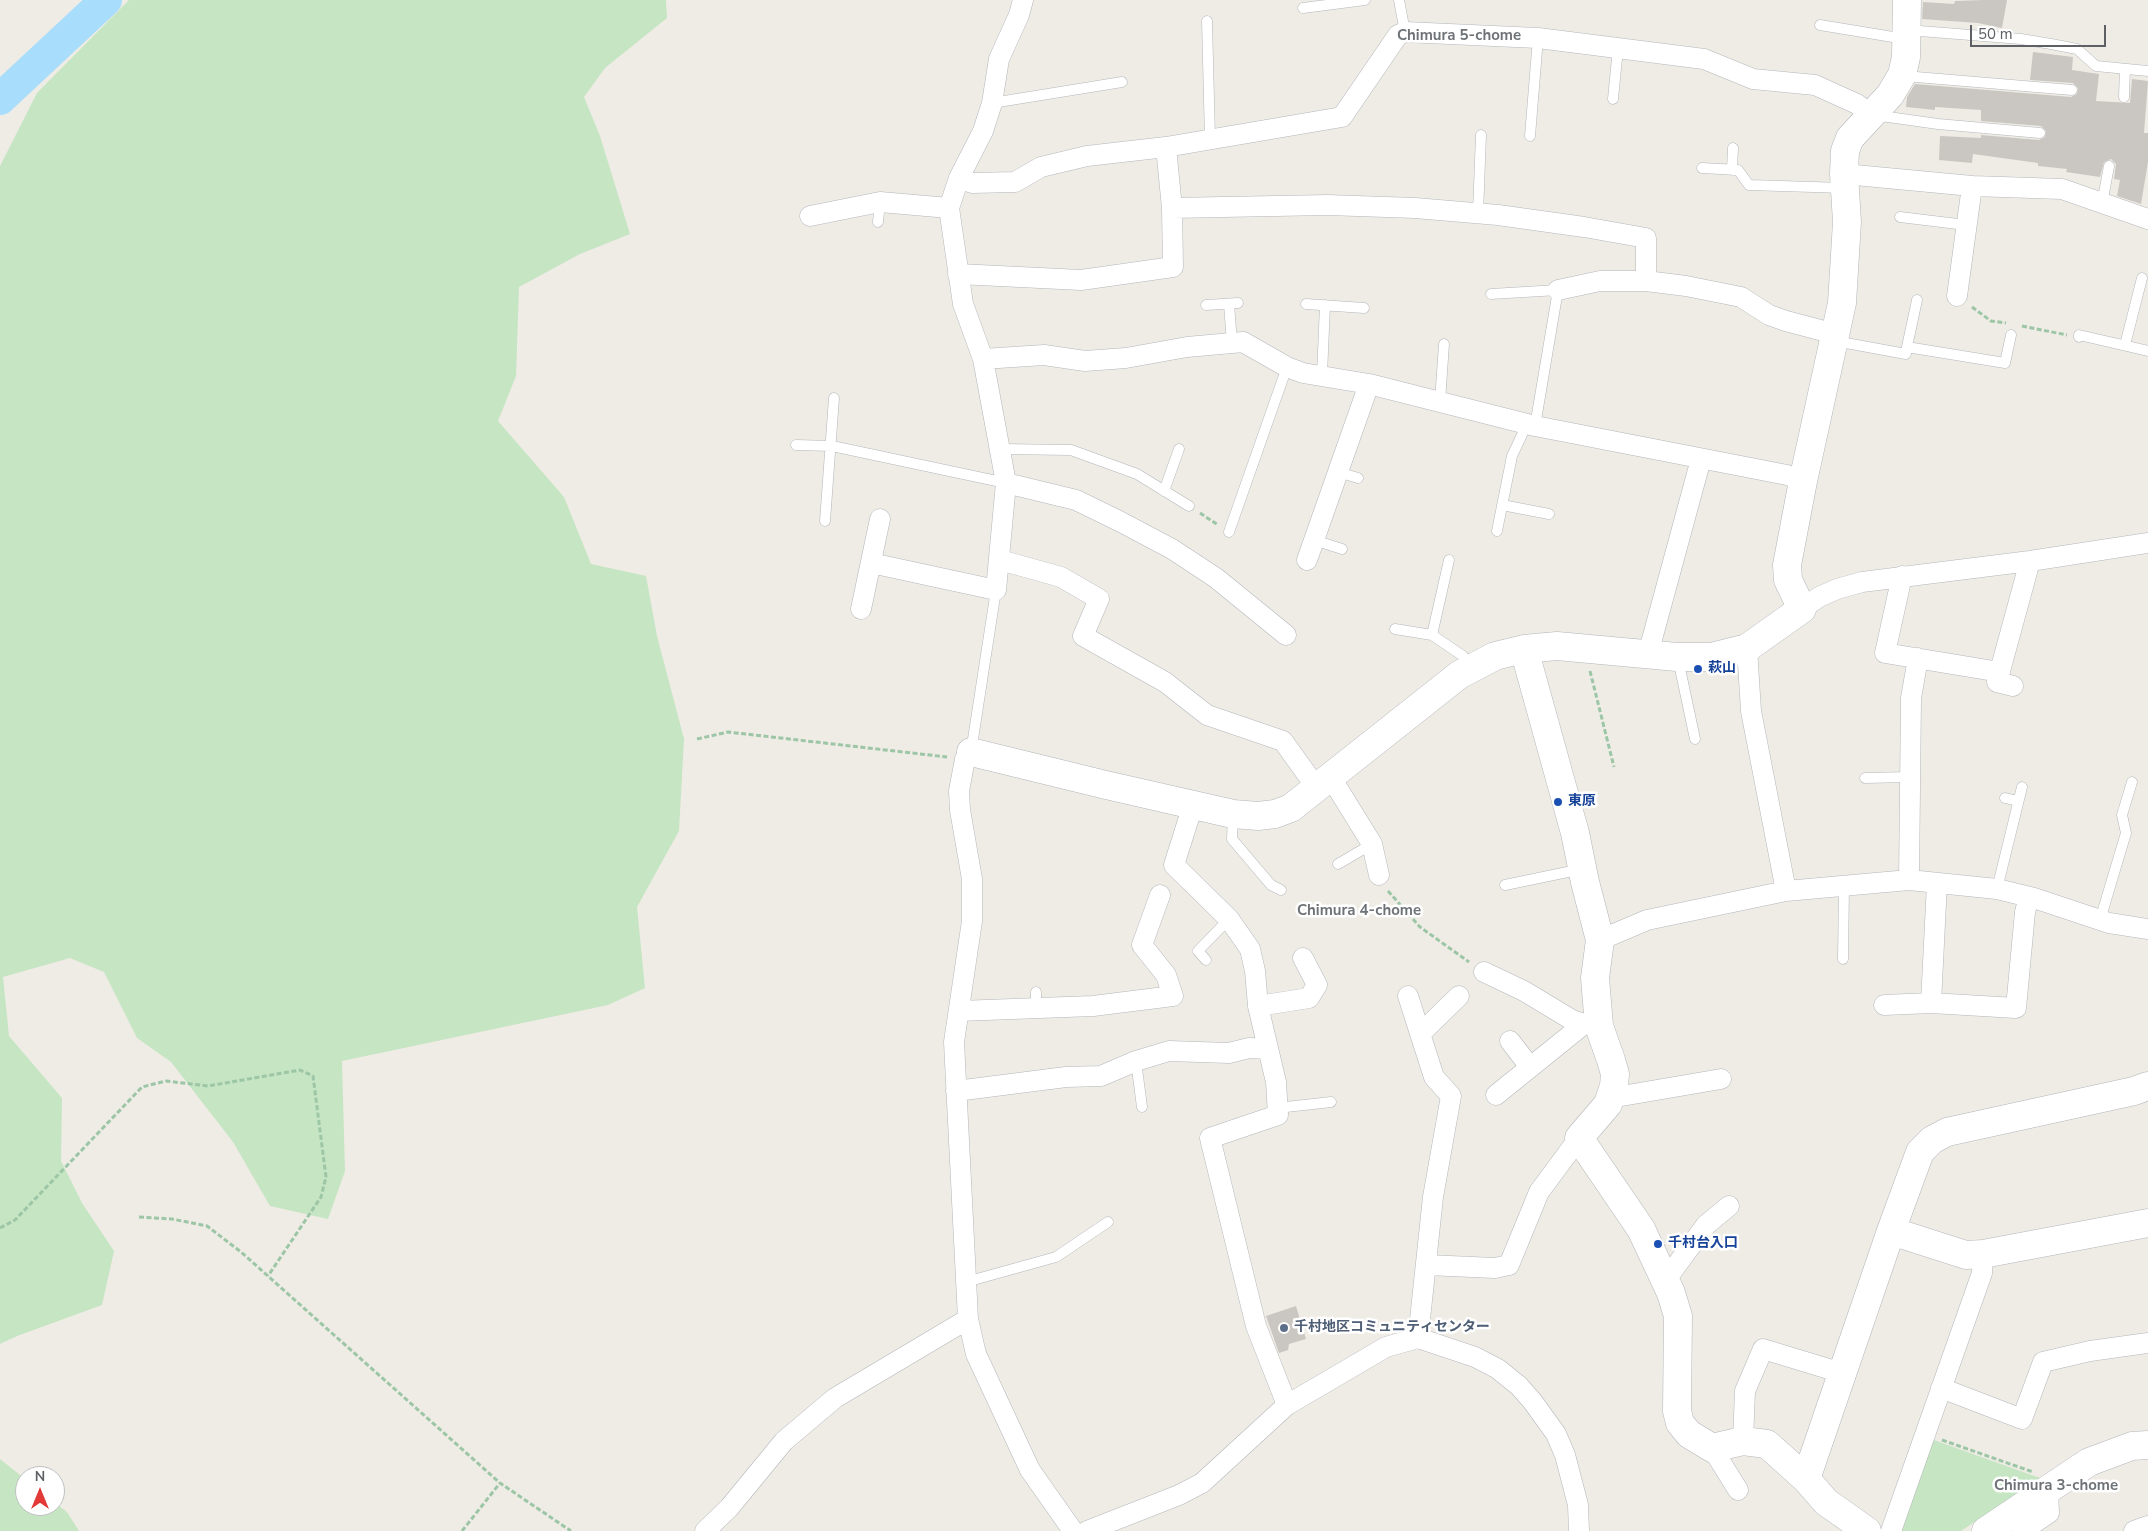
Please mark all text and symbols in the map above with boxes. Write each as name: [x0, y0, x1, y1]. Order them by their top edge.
scale bar: [1973, 15, 2109, 47]
text: 50 m: [1978, 24, 2013, 44]
district label: Chimura 5-chome: [1397, 27, 1521, 45]
place label: 萩山: [1708, 661, 1736, 677]
marker: 萩山: [1692, 663, 1704, 675]
place label: 東原: [1568, 794, 1596, 810]
marker: 東原: [1552, 796, 1564, 808]
district label: Chimura 4-chome: [1297, 902, 1421, 920]
place label: 千村台入口: [1668, 1236, 1738, 1252]
marker: 千村台入口: [1652, 1238, 1664, 1250]
place label: 千村地区コミュニティセンター: [1294, 1320, 1490, 1336]
marker: 千村地区コミュニティセンター: [1278, 1322, 1290, 1334]
north arrow: [15, 1466, 65, 1516]
text: N: [35, 1467, 45, 1486]
district label: Chimura 3-chome: [1994, 1477, 2118, 1495]

